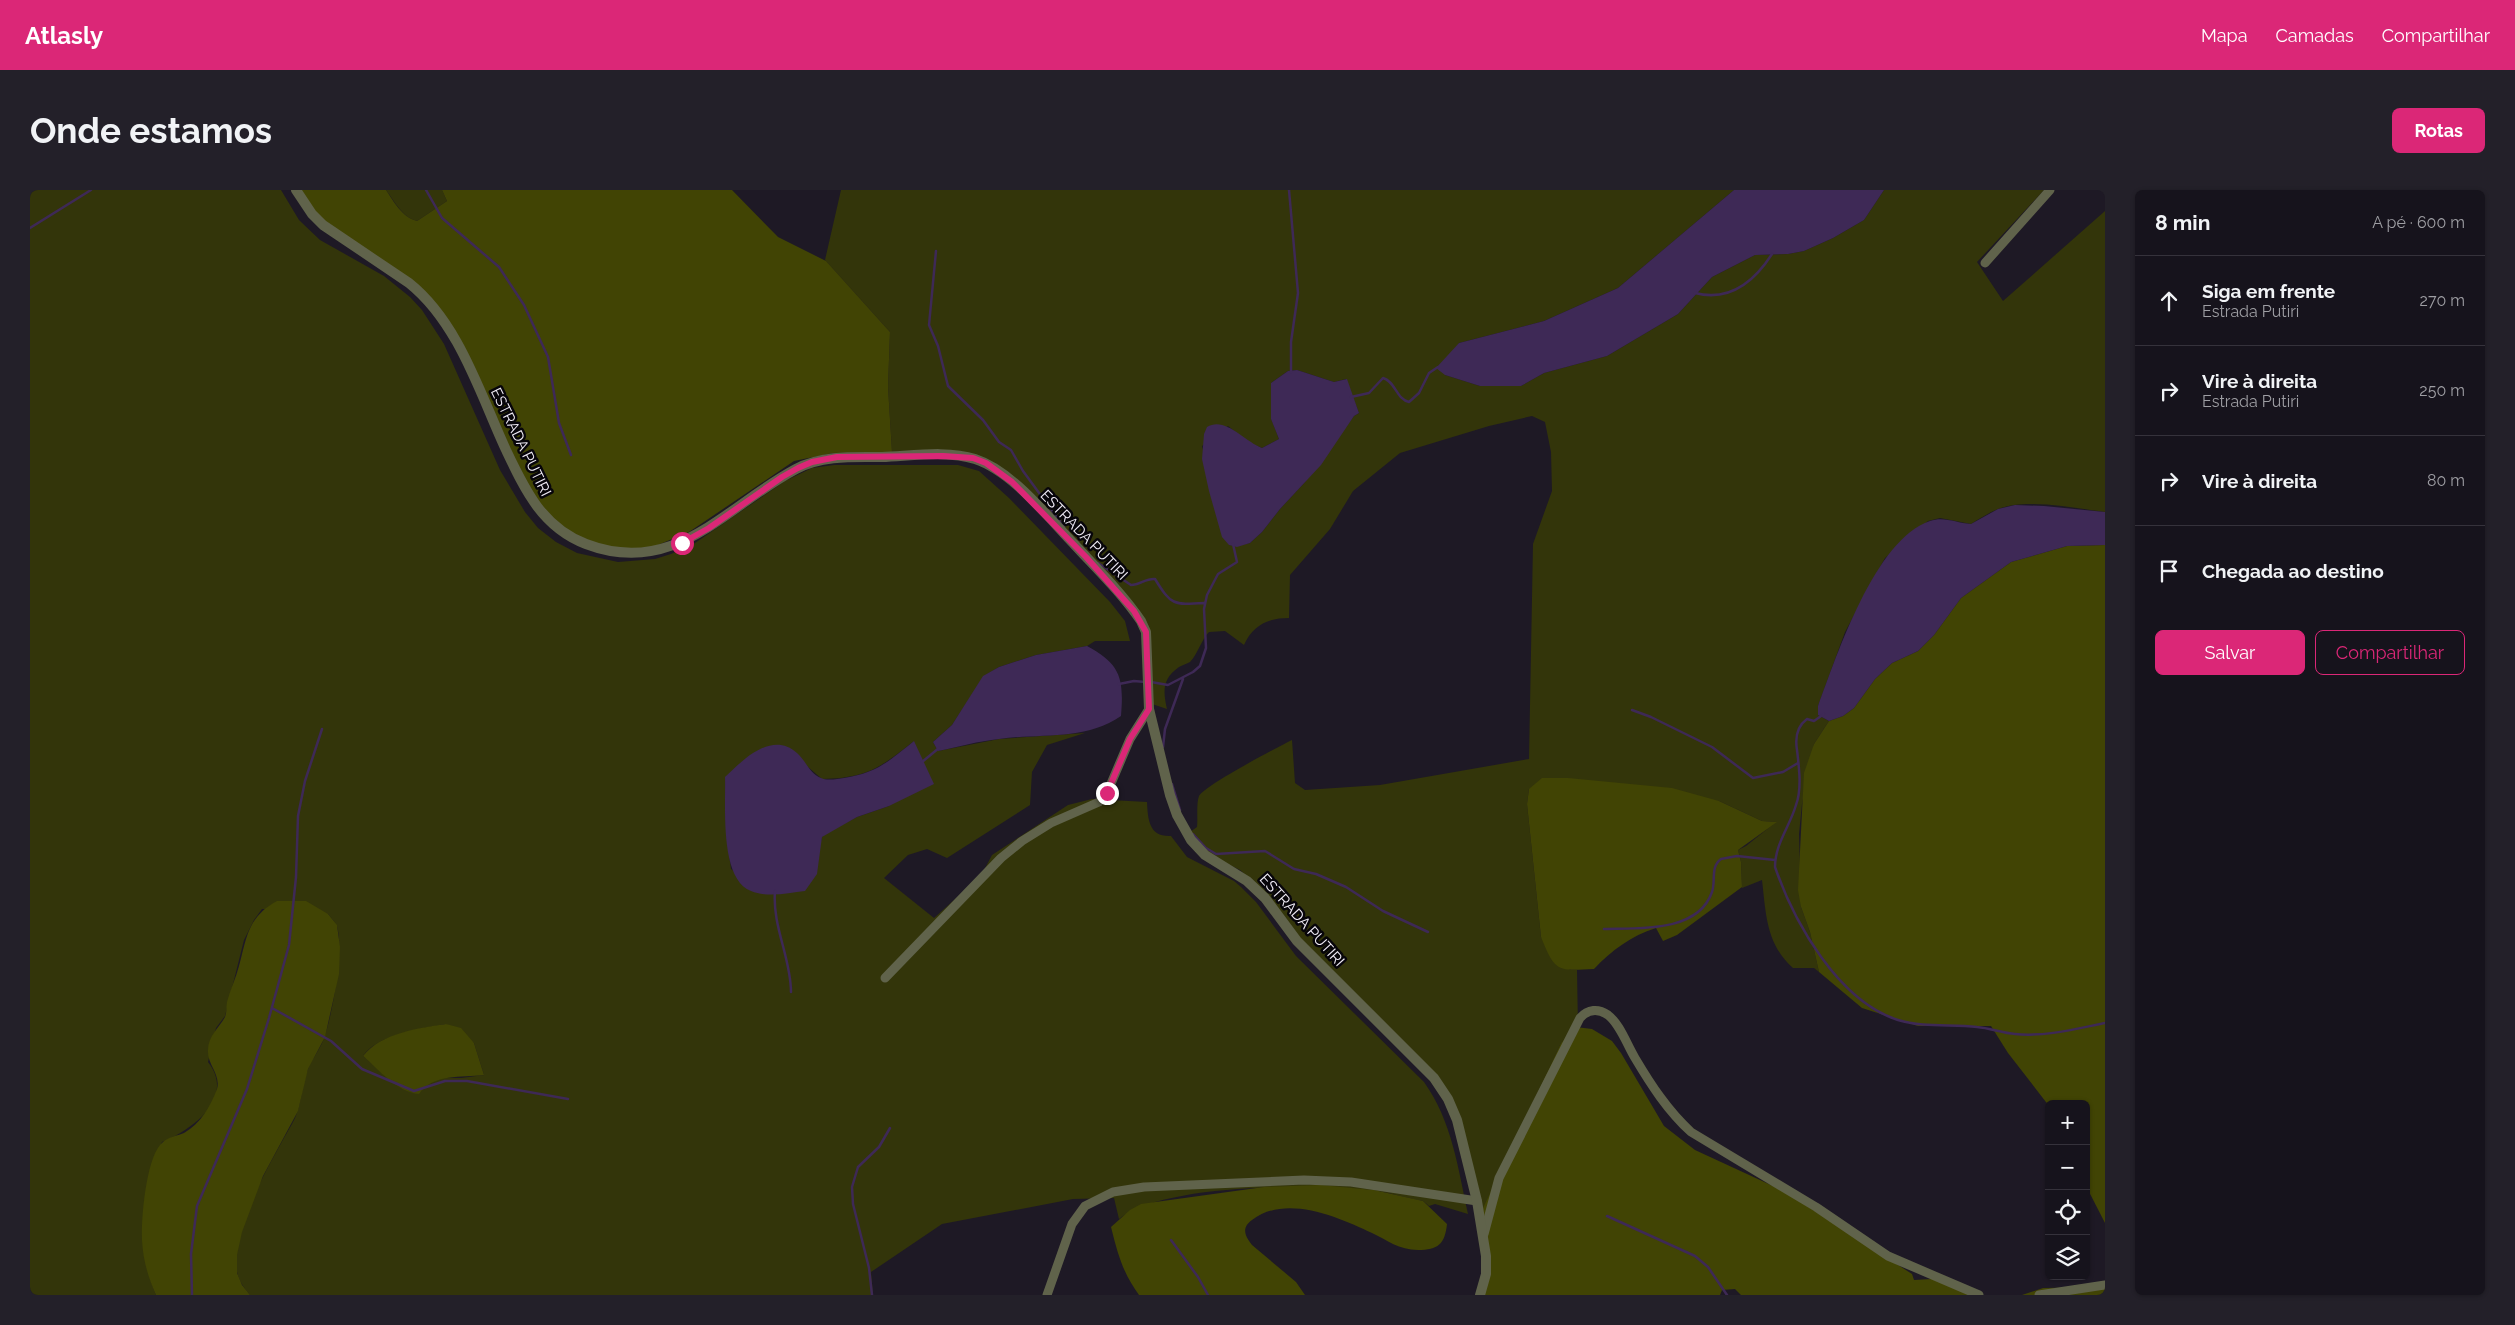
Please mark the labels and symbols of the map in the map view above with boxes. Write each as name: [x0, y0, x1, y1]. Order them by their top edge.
street label: ESTRADA PUTIRI: [487, 385, 555, 499]
street label: ESTRADA PUTIRI: [1037, 486, 1131, 584]
route start: [671, 532, 694, 555]
route end: [1096, 782, 1119, 805]
street label: ESTRADA PUTIRI: [1256, 870, 1348, 970]

